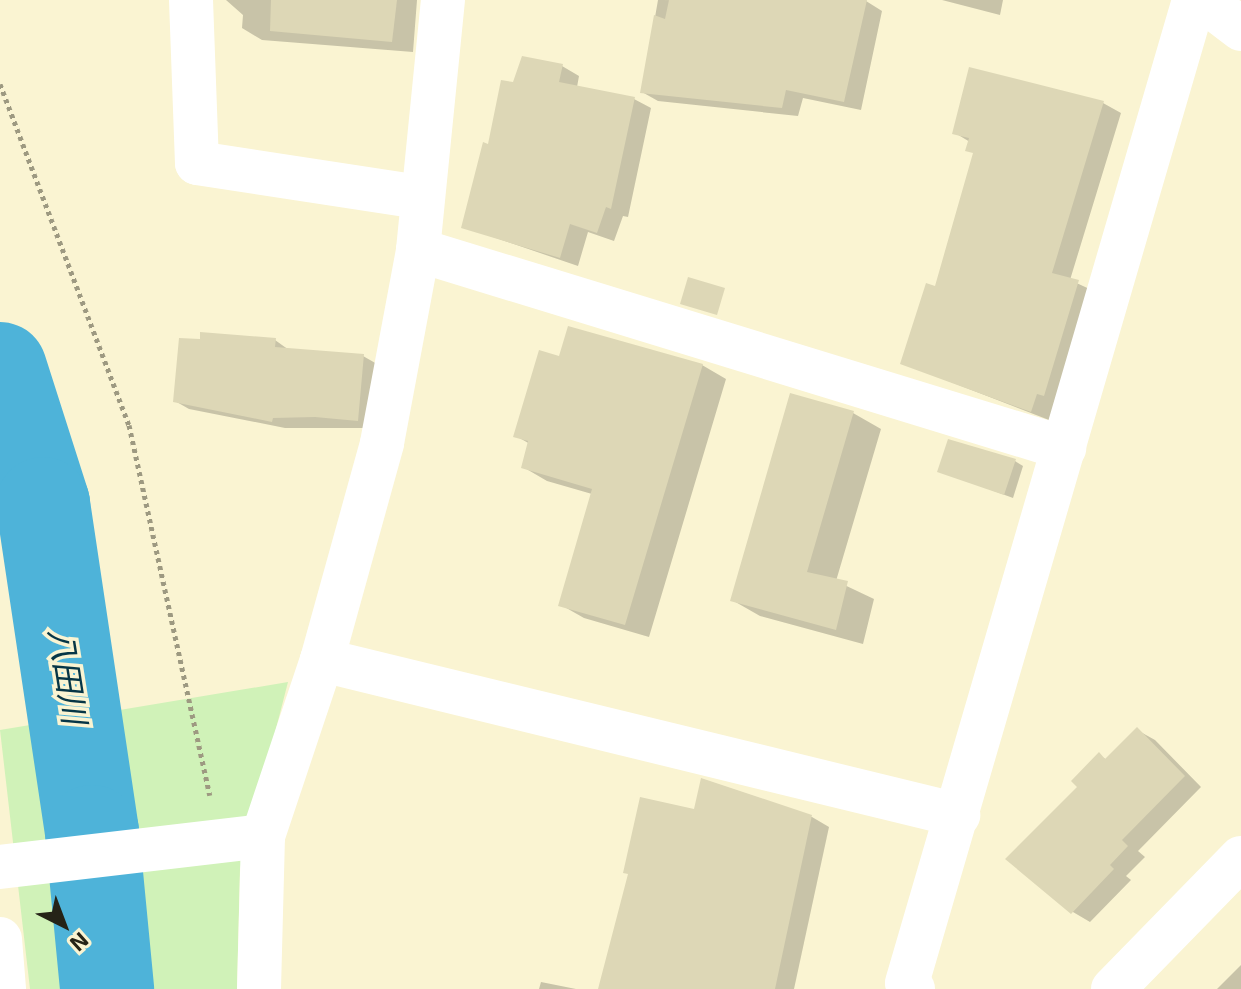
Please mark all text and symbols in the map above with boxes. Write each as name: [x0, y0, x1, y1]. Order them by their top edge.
water label: 八田川: [43, 626, 95, 726]
north arrow: [24, 885, 104, 965]
text: N: [65, 928, 95, 958]

